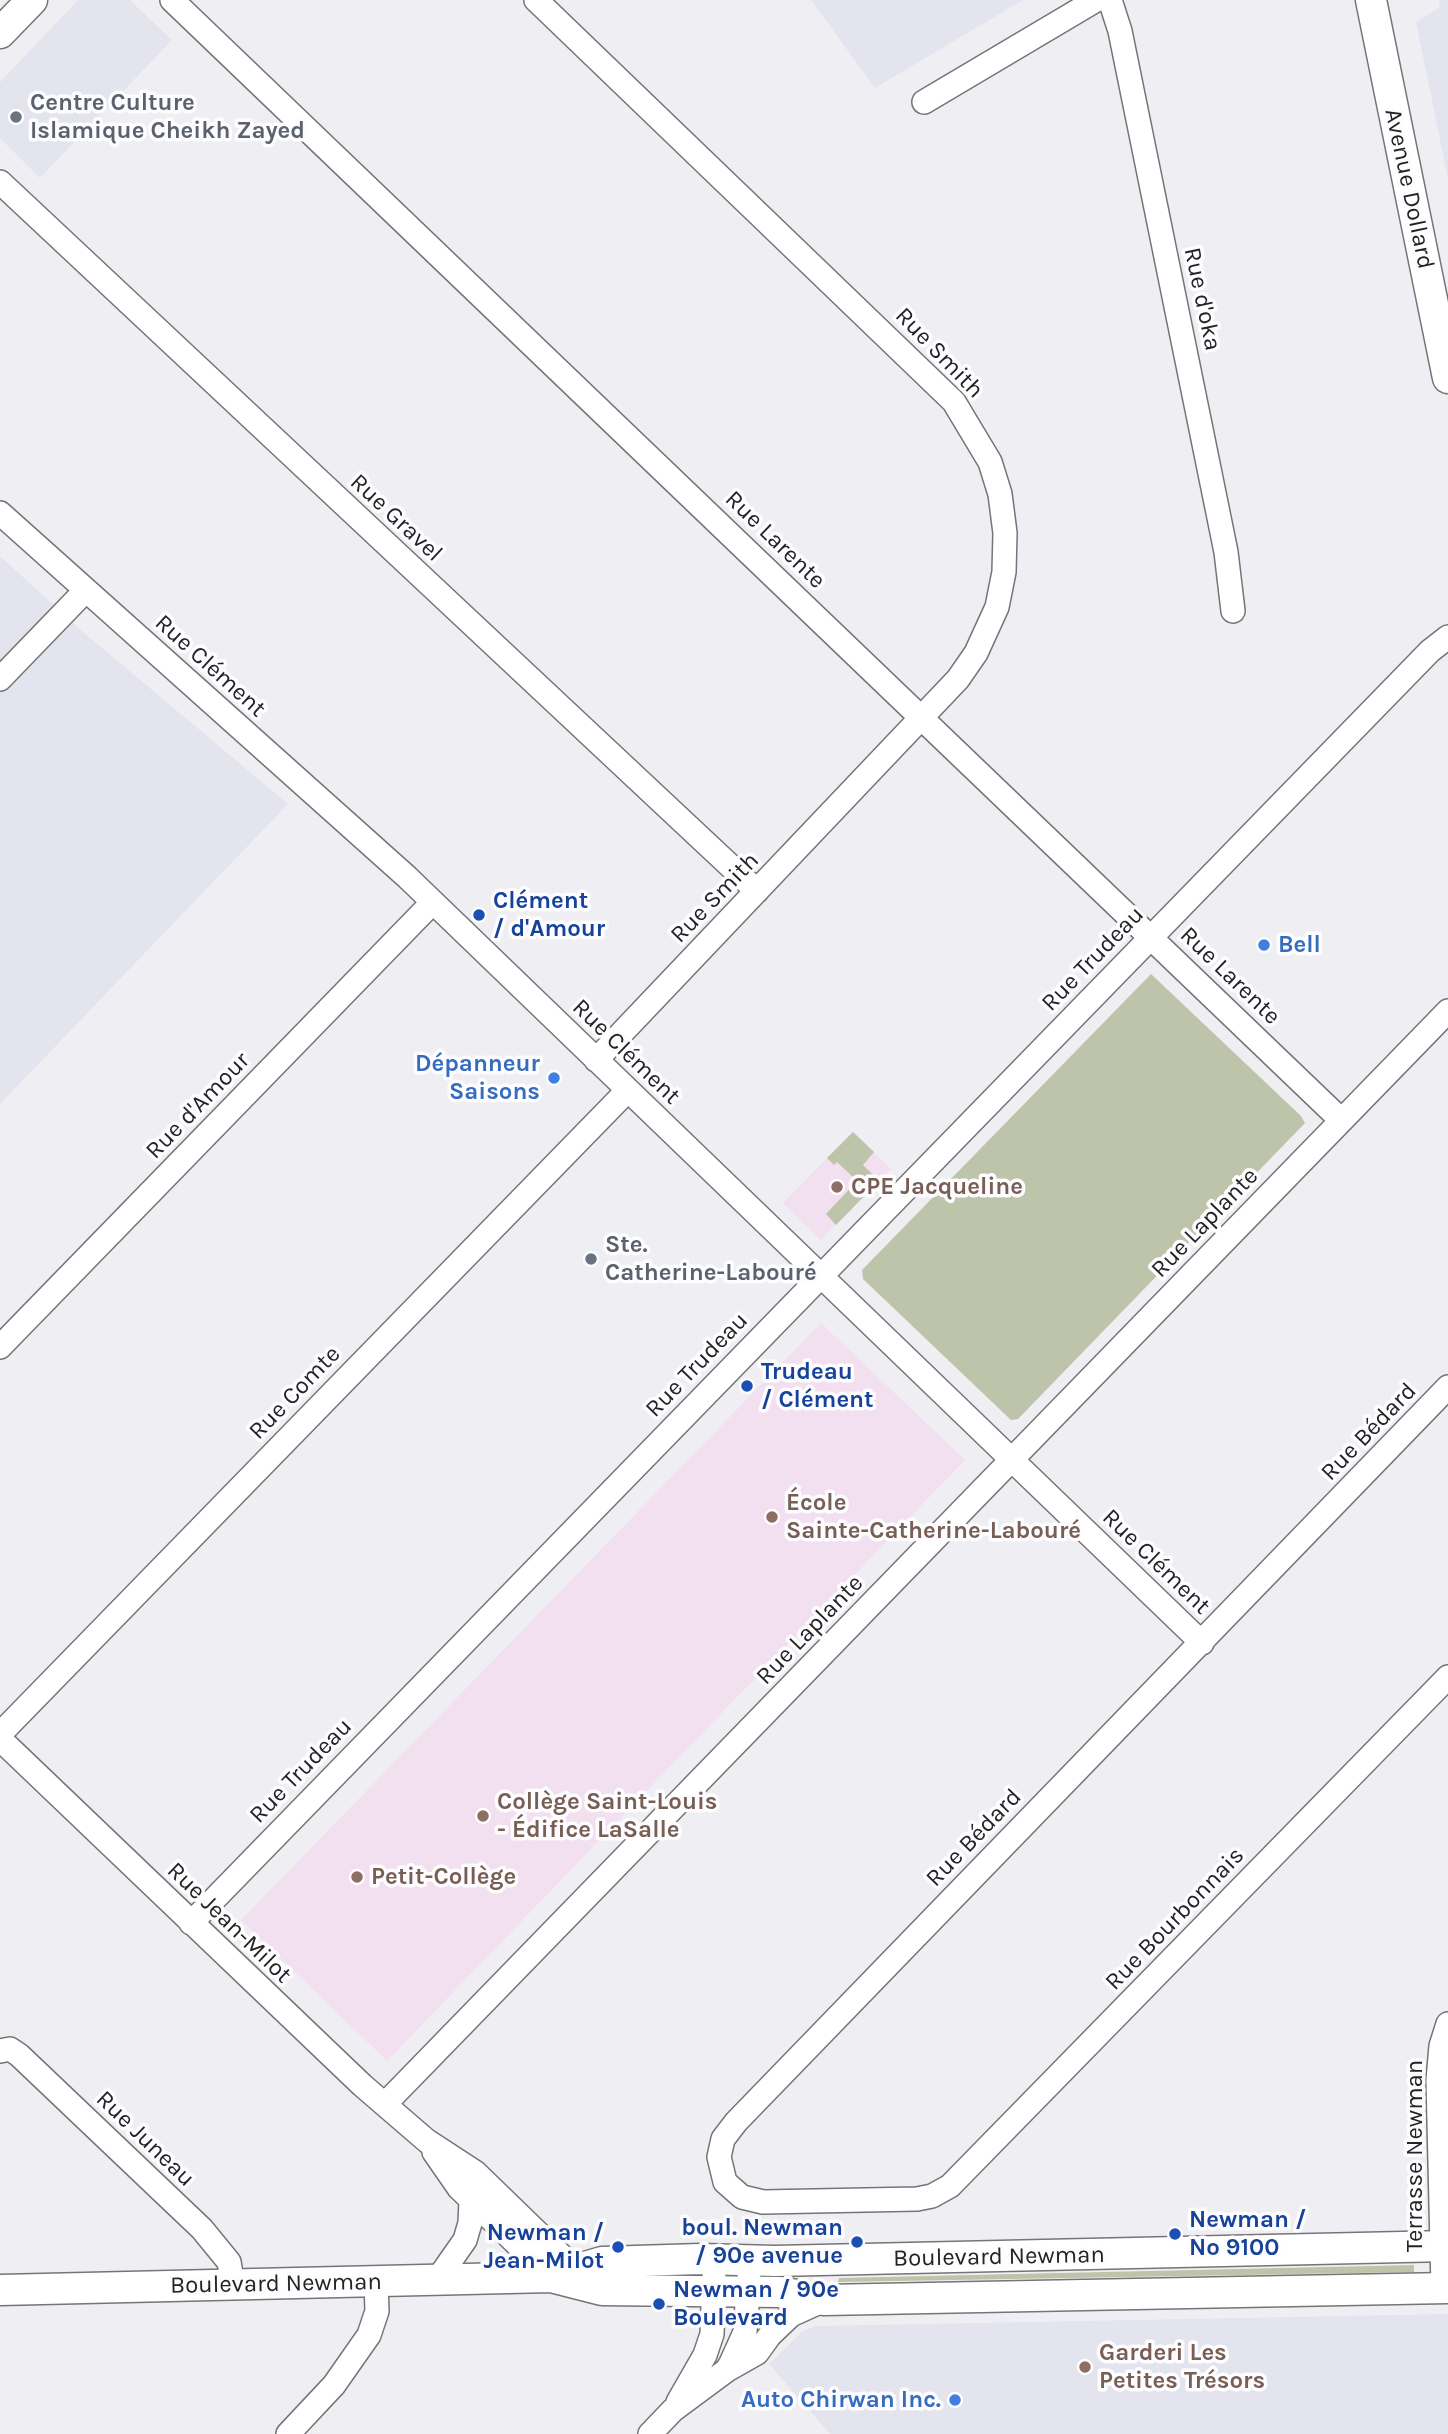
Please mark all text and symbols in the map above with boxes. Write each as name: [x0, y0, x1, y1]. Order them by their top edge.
place label: Centre Culture Islamique Cheikh Zayed: [30, 89, 305, 145]
street label: Avenue Dollard: [1378, 106, 1440, 272]
marker: Centre Culture Islamique Cheikh Zayed: [8, 109, 24, 125]
street label: Rue d'oka: [1177, 245, 1227, 353]
street label: Rue Smith: [889, 302, 989, 404]
street label: Rue Gravel: [344, 468, 448, 568]
street label: Rue Larente: [719, 485, 831, 595]
street label: Rue Clément: [149, 609, 271, 723]
street label: Rue Smith: [665, 847, 765, 949]
place label: Clément / d'Amour: [493, 887, 605, 943]
street label: Rue Trudeau: [1036, 900, 1150, 1018]
marker: Clément / d'Amour: [471, 907, 487, 923]
street label: Rue Larente: [1174, 921, 1286, 1031]
place label: Bell: [1278, 931, 1321, 959]
marker: Bell: [1256, 937, 1272, 953]
street label: Rue Clément: [566, 993, 686, 1111]
street label: Rue d'Amour: [140, 1047, 256, 1165]
place label: Dépanneur Saisons: [415, 1050, 540, 1106]
marker: Dépanneur Saisons: [546, 1070, 562, 1086]
street label: Rue Laplante: [1146, 1162, 1264, 1284]
place label: CPE Jacqueline: [851, 1173, 1023, 1201]
marker: CPE Jacqueline: [829, 1179, 845, 1195]
place label: Ste. Catherine-Labouré: [605, 1231, 817, 1287]
marker: Ste. Catherine-Labouré: [583, 1251, 599, 1267]
street label: Rue Trudeau: [640, 1306, 754, 1424]
street label: Rue Comte: [243, 1340, 347, 1446]
place label: Trudeau / Clément: [761, 1358, 874, 1414]
street label: Rue Bédard: [1315, 1377, 1423, 1487]
marker: Trudeau / Clément: [739, 1378, 755, 1394]
place label: École Sainte-Catherine-Labouré: [786, 1489, 1081, 1545]
street label: Rue Clément: [1096, 1503, 1216, 1621]
marker: École Sainte-Catherine-Labouré: [764, 1509, 780, 1525]
street label: Rue Laplante: [751, 1569, 869, 1691]
street label: Rue Trudeau: [244, 1712, 358, 1830]
street label: Rue Bédard: [920, 1783, 1028, 1893]
place label: Collège Saint-Louis - Édifice LaSalle: [497, 1788, 717, 1844]
marker: Collège Saint-Louis - Édifice LaSalle: [475, 1808, 491, 1824]
street label: Rue Bourbonnais: [1099, 1841, 1251, 1997]
street label: Rue Jean-Milot: [161, 1856, 297, 1990]
place label: Petit-Collège: [371, 1863, 516, 1891]
marker: Petit-Collège: [349, 1869, 365, 1885]
street label: Terrasse Newman: [1401, 2060, 1429, 2252]
street label: Rue Juneau: [90, 2085, 200, 2193]
place label: Newman / No 9100: [1189, 2206, 1306, 2262]
place label: boul. Newman / 90e avenue: [681, 2214, 843, 2270]
place label: Newman / Jean-Milot: [483, 2219, 604, 2275]
marker: Newman / No 9100: [1167, 2226, 1183, 2242]
marker: boul. Newman / 90e avenue: [849, 2234, 865, 2250]
marker: Newman / Jean-Milot: [610, 2239, 626, 2255]
street label: Boulevard Newman: [893, 2241, 1105, 2273]
street label: Boulevard Newman: [170, 2268, 382, 2300]
place label: Newman / 90e Boulevard: [673, 2276, 839, 2332]
marker: Newman / 90e Boulevard: [651, 2296, 667, 2312]
place label: Garderi Les Petites Trésors: [1099, 2339, 1265, 2395]
marker: Garderi Les Petites Trésors: [1077, 2359, 1093, 2375]
place label: Auto Chirwan Inc.: [741, 2386, 941, 2414]
marker: Auto Chirwan Inc.: [947, 2392, 963, 2408]

